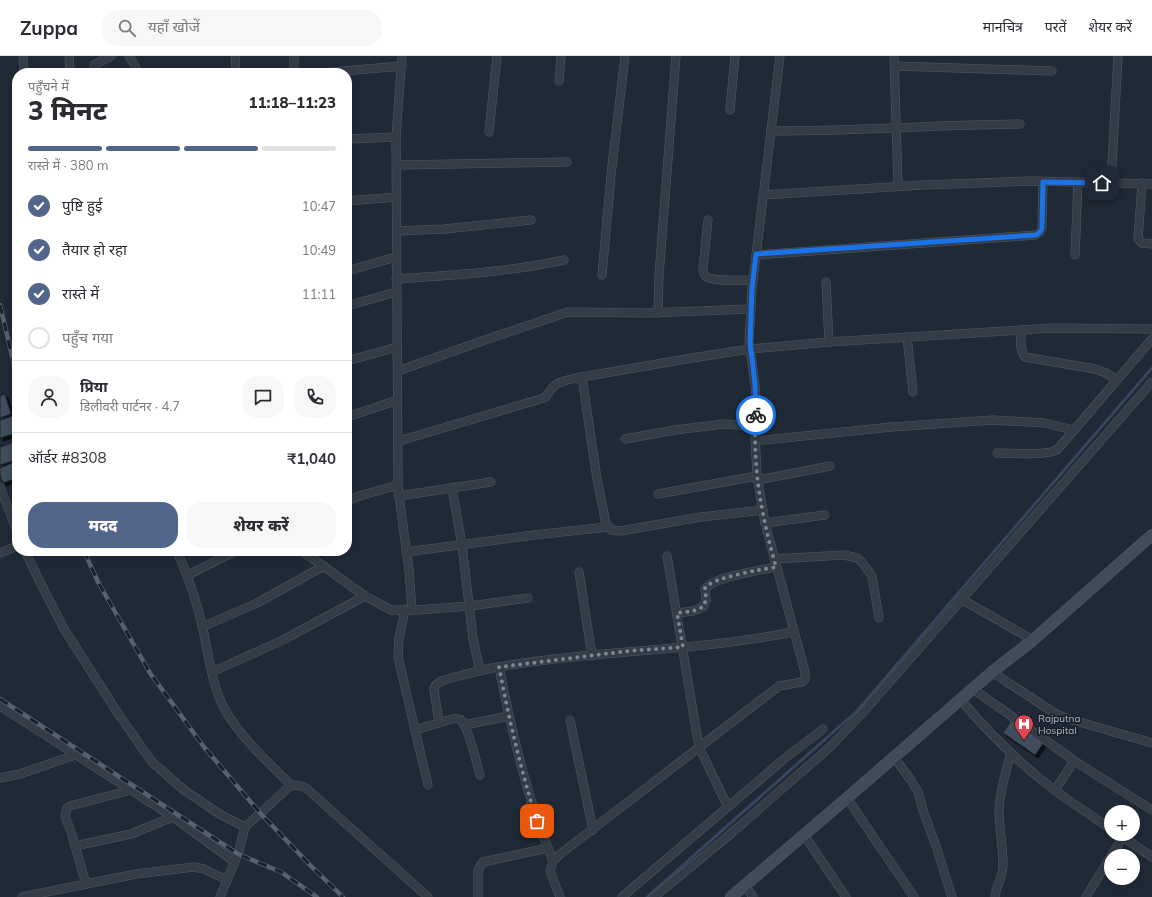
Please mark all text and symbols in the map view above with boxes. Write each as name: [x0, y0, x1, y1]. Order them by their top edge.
search box: [102, 10, 382, 46]
text: Zuppa: [20, 16, 78, 40]
icon: search: [116, 17, 138, 39]
text: यहाँ खोजें: [148, 17, 200, 36]
text: मानचित्र: [983, 18, 1023, 36]
text: परतें: [1045, 18, 1067, 36]
text: शेयर करें: [1089, 18, 1132, 36]
text: पहुँचने में: [28, 78, 69, 94]
text: 11:18–11:23: [249, 93, 336, 112]
text: 3 मिनट: [28, 94, 107, 127]
text: रास्ते में · 380 m: [28, 157, 108, 173]
pin: [1085, 166, 1119, 200]
icon: home: [1091, 172, 1113, 194]
icon: check: [28, 195, 50, 217]
text: पुष्टि हुई: [62, 196, 102, 215]
text: 10:47: [302, 198, 336, 214]
icon: check: [28, 239, 50, 261]
text: तैयार हो रहा: [62, 240, 127, 259]
text: 10:49: [302, 242, 336, 258]
icon: check: [28, 283, 50, 305]
text: रास्ते में: [62, 284, 99, 303]
text: 11:11: [302, 286, 336, 302]
text: पहुँच गया: [62, 328, 113, 347]
button: person: [28, 376, 70, 418]
button: chat: [242, 376, 284, 418]
button: phone: [294, 376, 336, 418]
text: प्रिया: [80, 377, 108, 396]
courier: [736, 395, 776, 435]
text: डिलीवरी पार्टनर · 4.7: [80, 398, 180, 414]
icon: bike: [745, 404, 767, 426]
text: ऑर्डर #8308: [28, 448, 106, 467]
text: ₹1,040: [287, 449, 336, 468]
button: मदद: [28, 502, 178, 548]
button: शेयर करें: [186, 502, 336, 548]
place label: Rajputna Hospital: [1038, 712, 1080, 737]
hospital icon: Rajputna Hospital: [1013, 713, 1035, 741]
pin: [520, 804, 554, 838]
map controls: [1104, 805, 1140, 885]
button: +: [1104, 805, 1140, 841]
icon: bag: [526, 810, 548, 832]
button: −: [1104, 849, 1140, 885]

